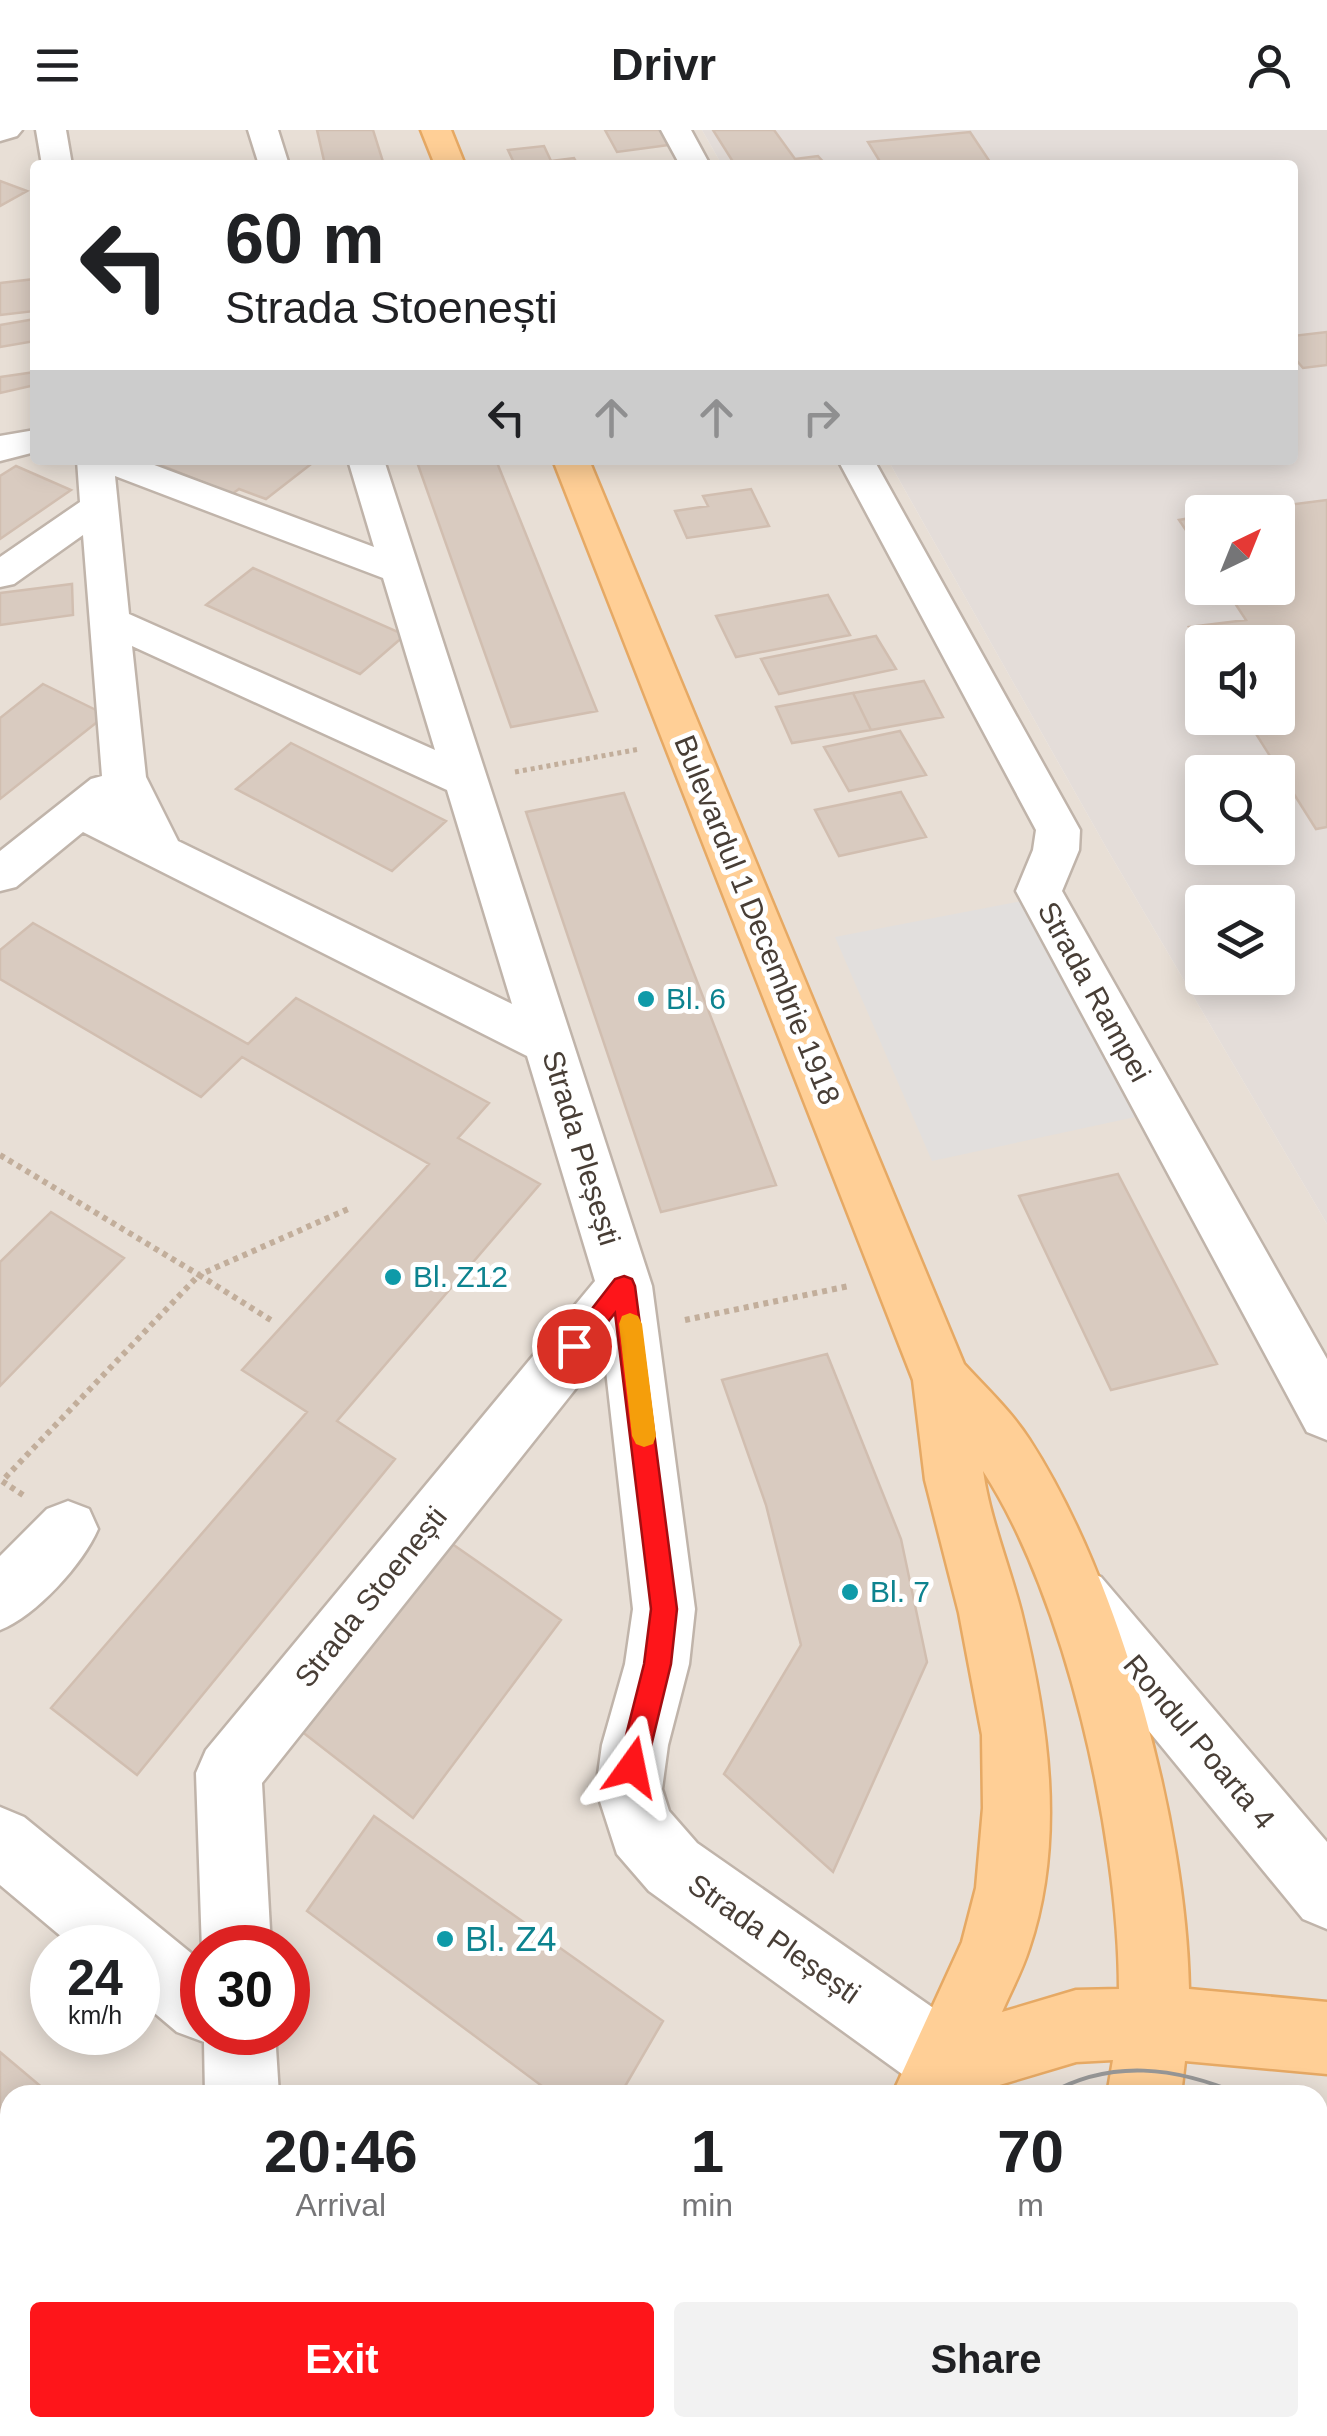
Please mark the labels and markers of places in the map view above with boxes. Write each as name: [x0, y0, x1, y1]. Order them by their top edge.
place label: Bl. 6: [666, 982, 726, 1015]
marker: Bl. 6: [635, 988, 657, 1010]
place label: Bl. Z12: [413, 1260, 508, 1293]
marker: Bl. Z12: [382, 1266, 404, 1288]
pin: [532, 1304, 617, 1389]
place label: Bl. 7: [870, 1575, 930, 1608]
marker: Bl. 7: [839, 1581, 861, 1603]
place label: Bl. Z4: [465, 1919, 556, 1958]
marker: Bl. Z4: [434, 1928, 456, 1950]

